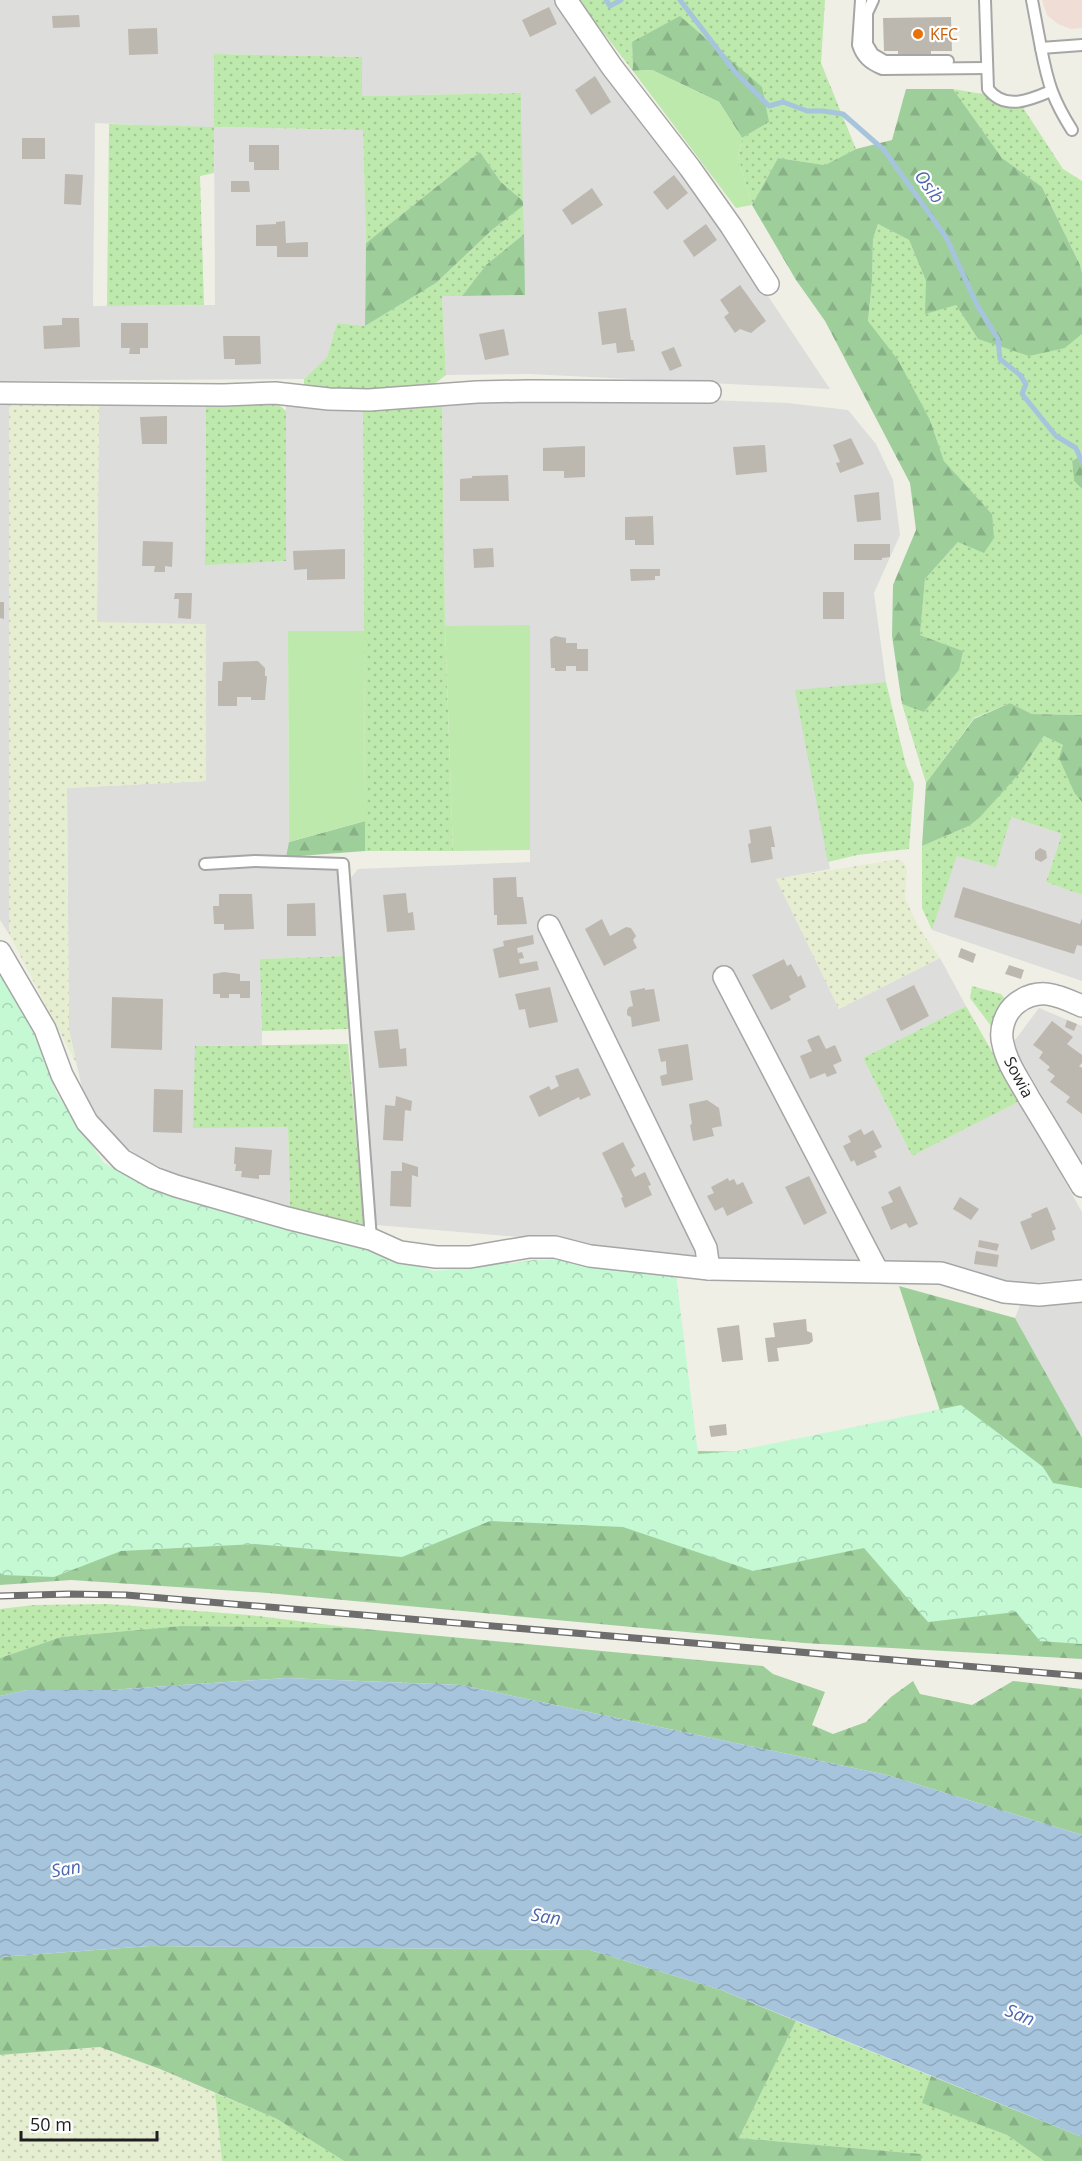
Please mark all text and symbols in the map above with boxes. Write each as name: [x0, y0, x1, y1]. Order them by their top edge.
place label: KFC: [930, 23, 958, 45]
marker: KFC: [911, 27, 925, 41]
water label: Osib: [910, 165, 950, 208]
street label: Sowia: [999, 1053, 1039, 1101]
water label: San: [49, 1854, 82, 1882]
water label: San: [530, 1902, 563, 1930]
water label: San: [1002, 1997, 1039, 2031]
scale bar: [21, 2104, 158, 2142]
text: 50 m: [30, 2112, 72, 2136]

